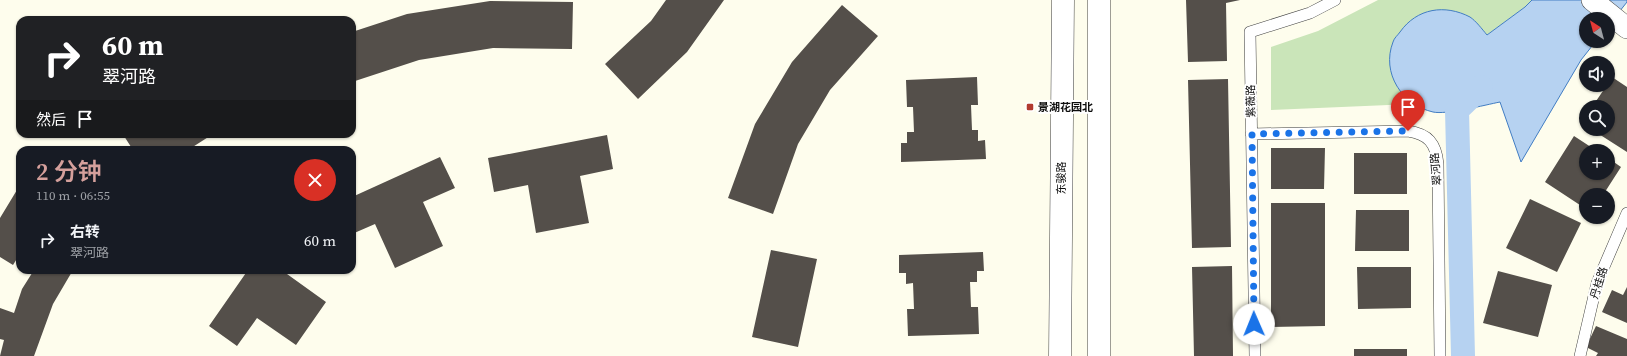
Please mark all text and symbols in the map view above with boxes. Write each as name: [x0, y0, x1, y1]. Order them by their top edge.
north arrow: [1579, 12, 1615, 48]
map controls: [1579, 12, 1615, 224]
text: 60 m: [102, 26, 164, 64]
icon: right: [36, 32, 88, 84]
button: sound: [1579, 56, 1615, 92]
text: 翠河路: [102, 64, 156, 89]
street label: 紫薇路: [1243, 84, 1259, 118]
pin: [1391, 90, 1425, 131]
icon: arrive: [1397, 96, 1419, 118]
place label: 景湖花园北: [1038, 100, 1093, 115]
button: search: [1579, 100, 1615, 136]
marker: 景湖花园北: [1025, 102, 1035, 112]
icon: arrive: [74, 108, 96, 130]
text: 然后: [36, 109, 66, 130]
button: +: [1579, 144, 1615, 180]
street label: 翠河路: [1427, 152, 1445, 186]
text: 2 分钟: [36, 155, 102, 188]
button: close: [294, 159, 336, 201]
street label: 东骏路: [1054, 162, 1069, 195]
text: 110 m · 06:55: [36, 187, 110, 204]
button: −: [1579, 188, 1615, 224]
text: 右转: [70, 221, 100, 242]
icon: right: [36, 229, 58, 251]
text: 60 m: [304, 230, 336, 251]
text: 翠河路: [70, 244, 109, 261]
street label: 丹桂路: [1587, 265, 1611, 301]
position arrow: [1233, 303, 1275, 345]

